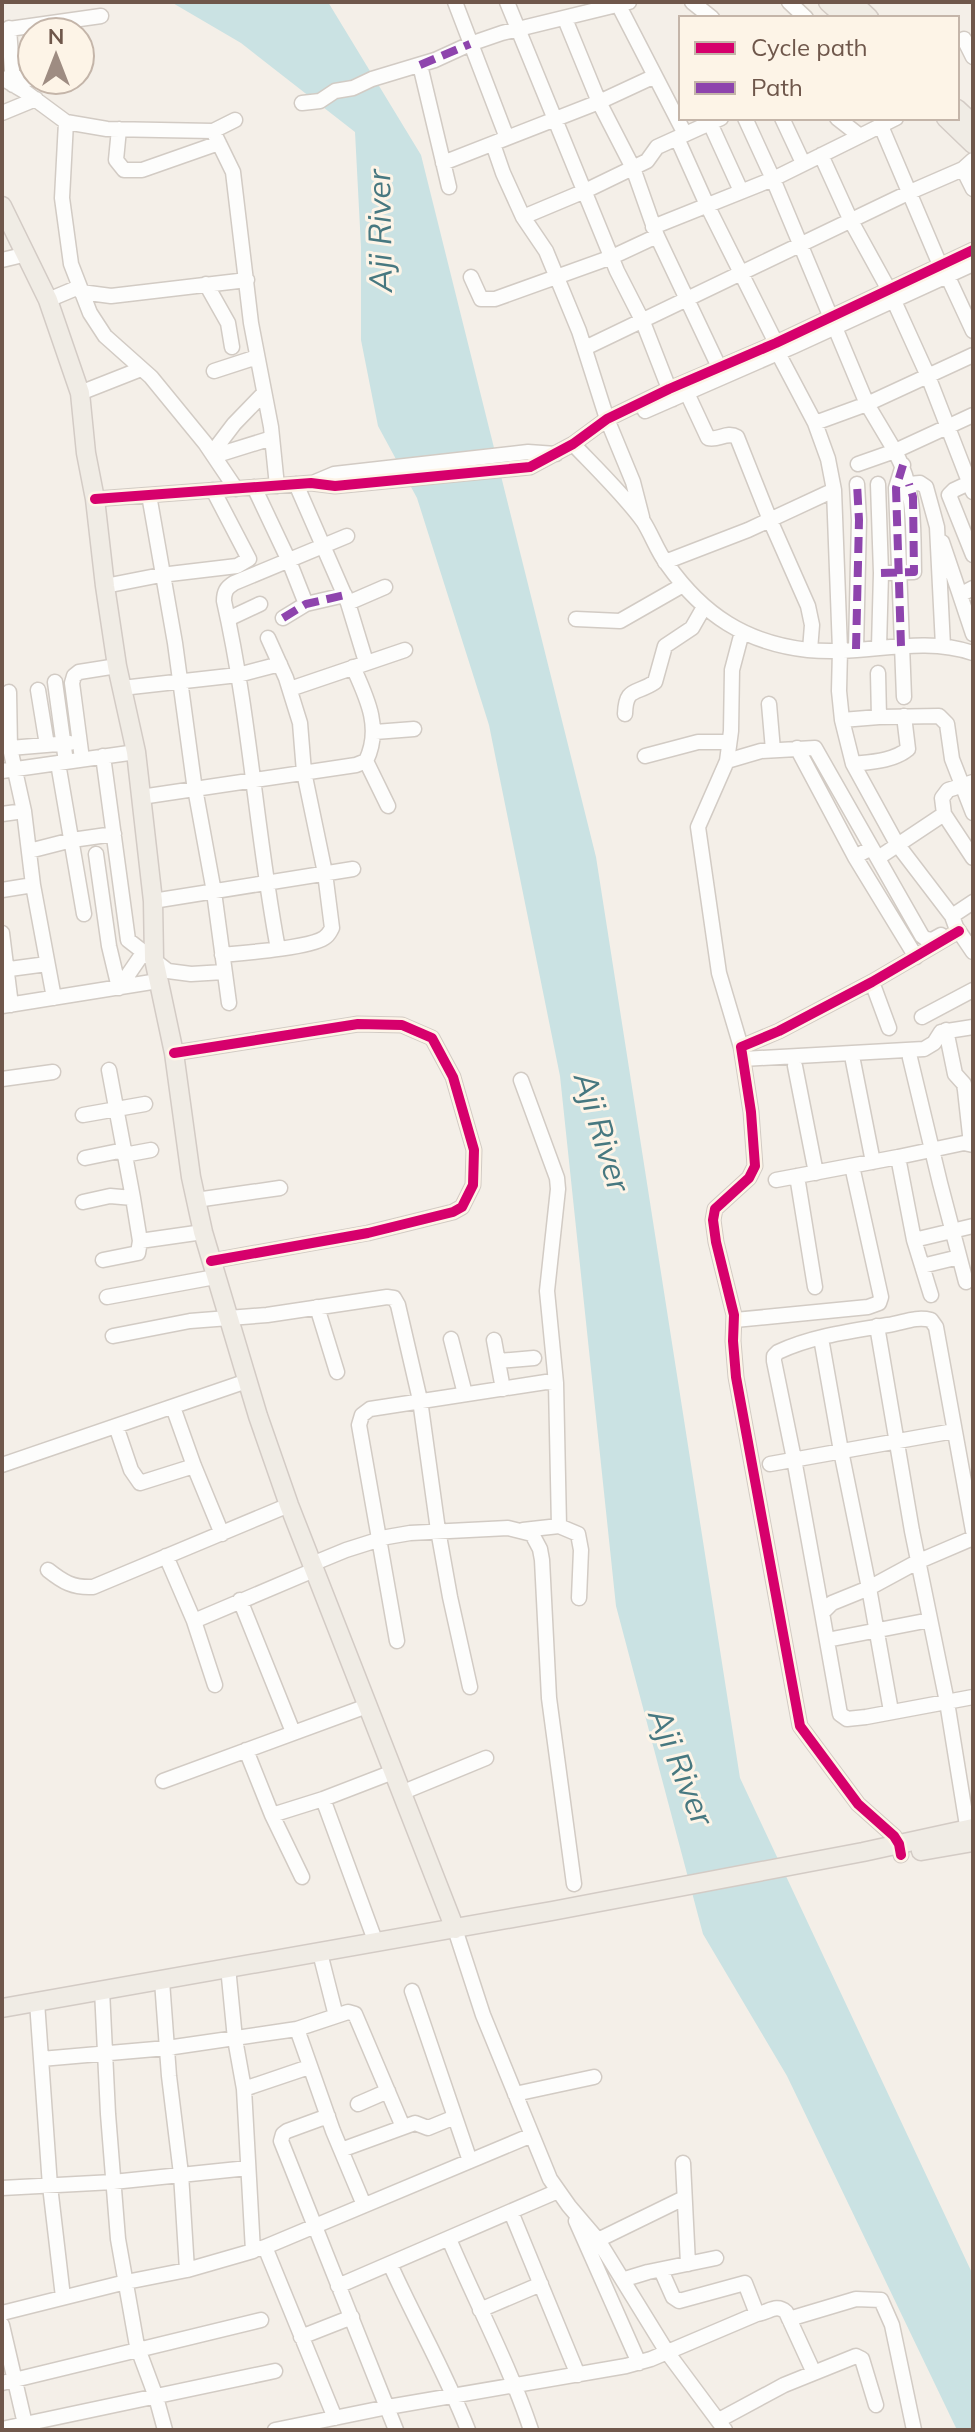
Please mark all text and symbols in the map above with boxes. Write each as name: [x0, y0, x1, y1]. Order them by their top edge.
north arrow: [16, 16, 96, 96]
legend: [679, 16, 959, 120]
text: N: [48, 22, 64, 50]
text: Cycle path: [751, 32, 868, 62]
text: Path: [751, 72, 803, 102]
water label: Aji River: [358, 168, 400, 294]
water label: Aji River: [566, 1066, 640, 1198]
water label: Aji River: [640, 1701, 724, 1832]

